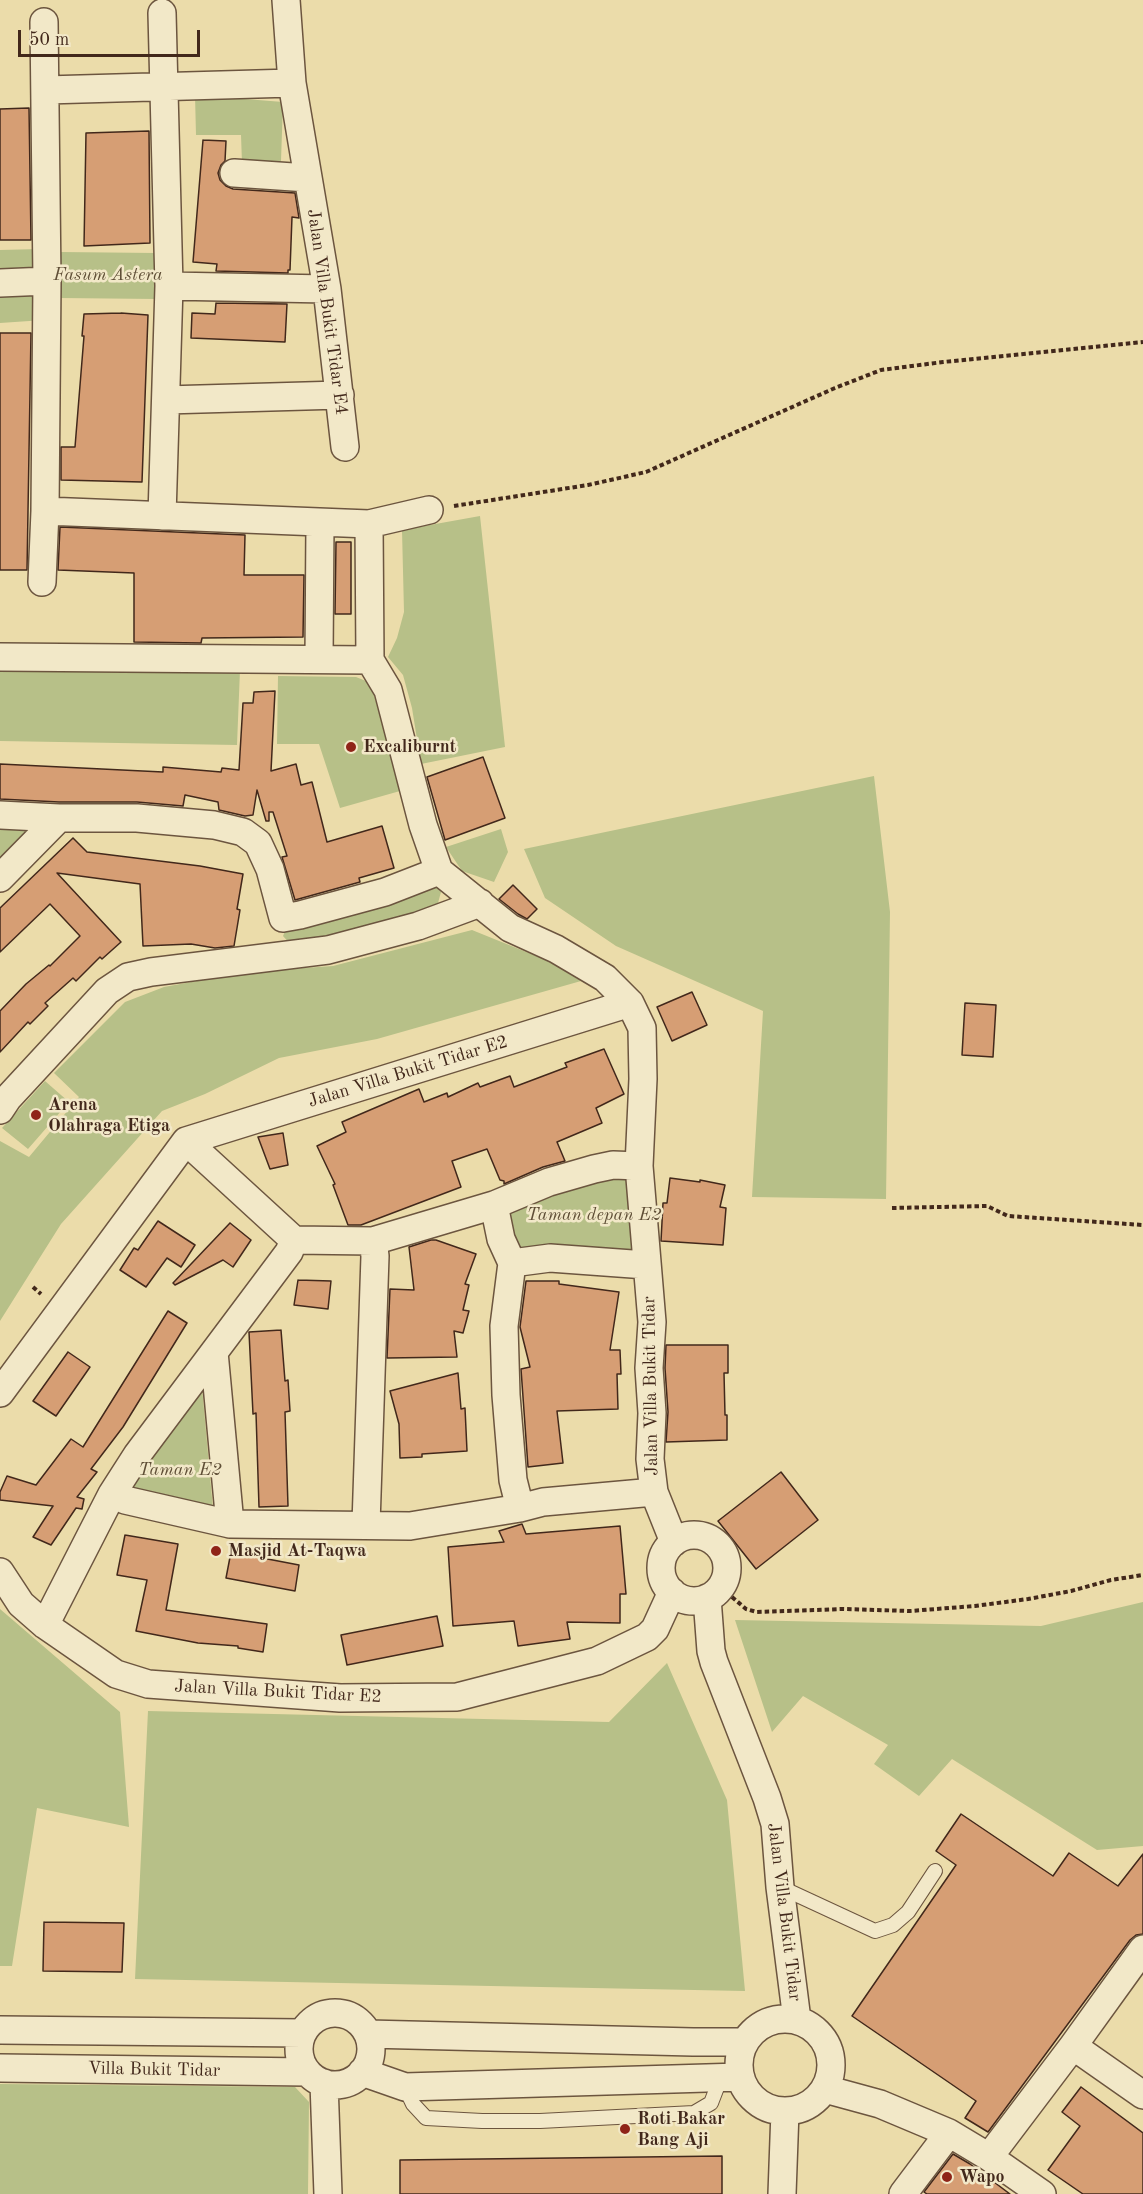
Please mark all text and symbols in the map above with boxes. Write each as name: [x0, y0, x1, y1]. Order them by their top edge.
scale bar: [21, 18, 202, 56]
text: 50 m: [29, 31, 69, 49]
street label: Jalan Villa Bukit Tidar E4: [302, 208, 352, 416]
park label: Fasum Astera: [53, 264, 163, 286]
place label: Excaliburnt: [363, 736, 456, 758]
marker: Excaliburnt: [344, 740, 358, 754]
street label: Jalan Villa Bukit Tidar E2: [306, 1031, 510, 1113]
place label: Arena Olahraga Etiga: [48, 1094, 170, 1136]
marker: Arena Olahraga Etiga: [29, 1108, 43, 1122]
park label: Taman depan E2: [526, 1204, 662, 1226]
street label: Jalan Villa Bukit Tidar: [639, 1296, 663, 1476]
park label: Taman E2: [138, 1459, 222, 1481]
place label: Masjid At-Taqwa: [228, 1540, 366, 1562]
marker: Masjid At-Taqwa: [209, 1544, 223, 1558]
street label: Jalan Villa Bukit Tidar E2: [174, 1676, 382, 1708]
street label: Jalan Villa Bukit Tidar: [762, 1821, 806, 2003]
street label: Villa Bukit Tidar: [88, 2058, 220, 2082]
place label: Roti Bakar Bang Aji: [637, 2108, 725, 2150]
marker: Roti Bakar Bang Aji: [618, 2122, 632, 2136]
place label: Wapo: [959, 2166, 1005, 2188]
marker: Wapo: [940, 2170, 954, 2184]

